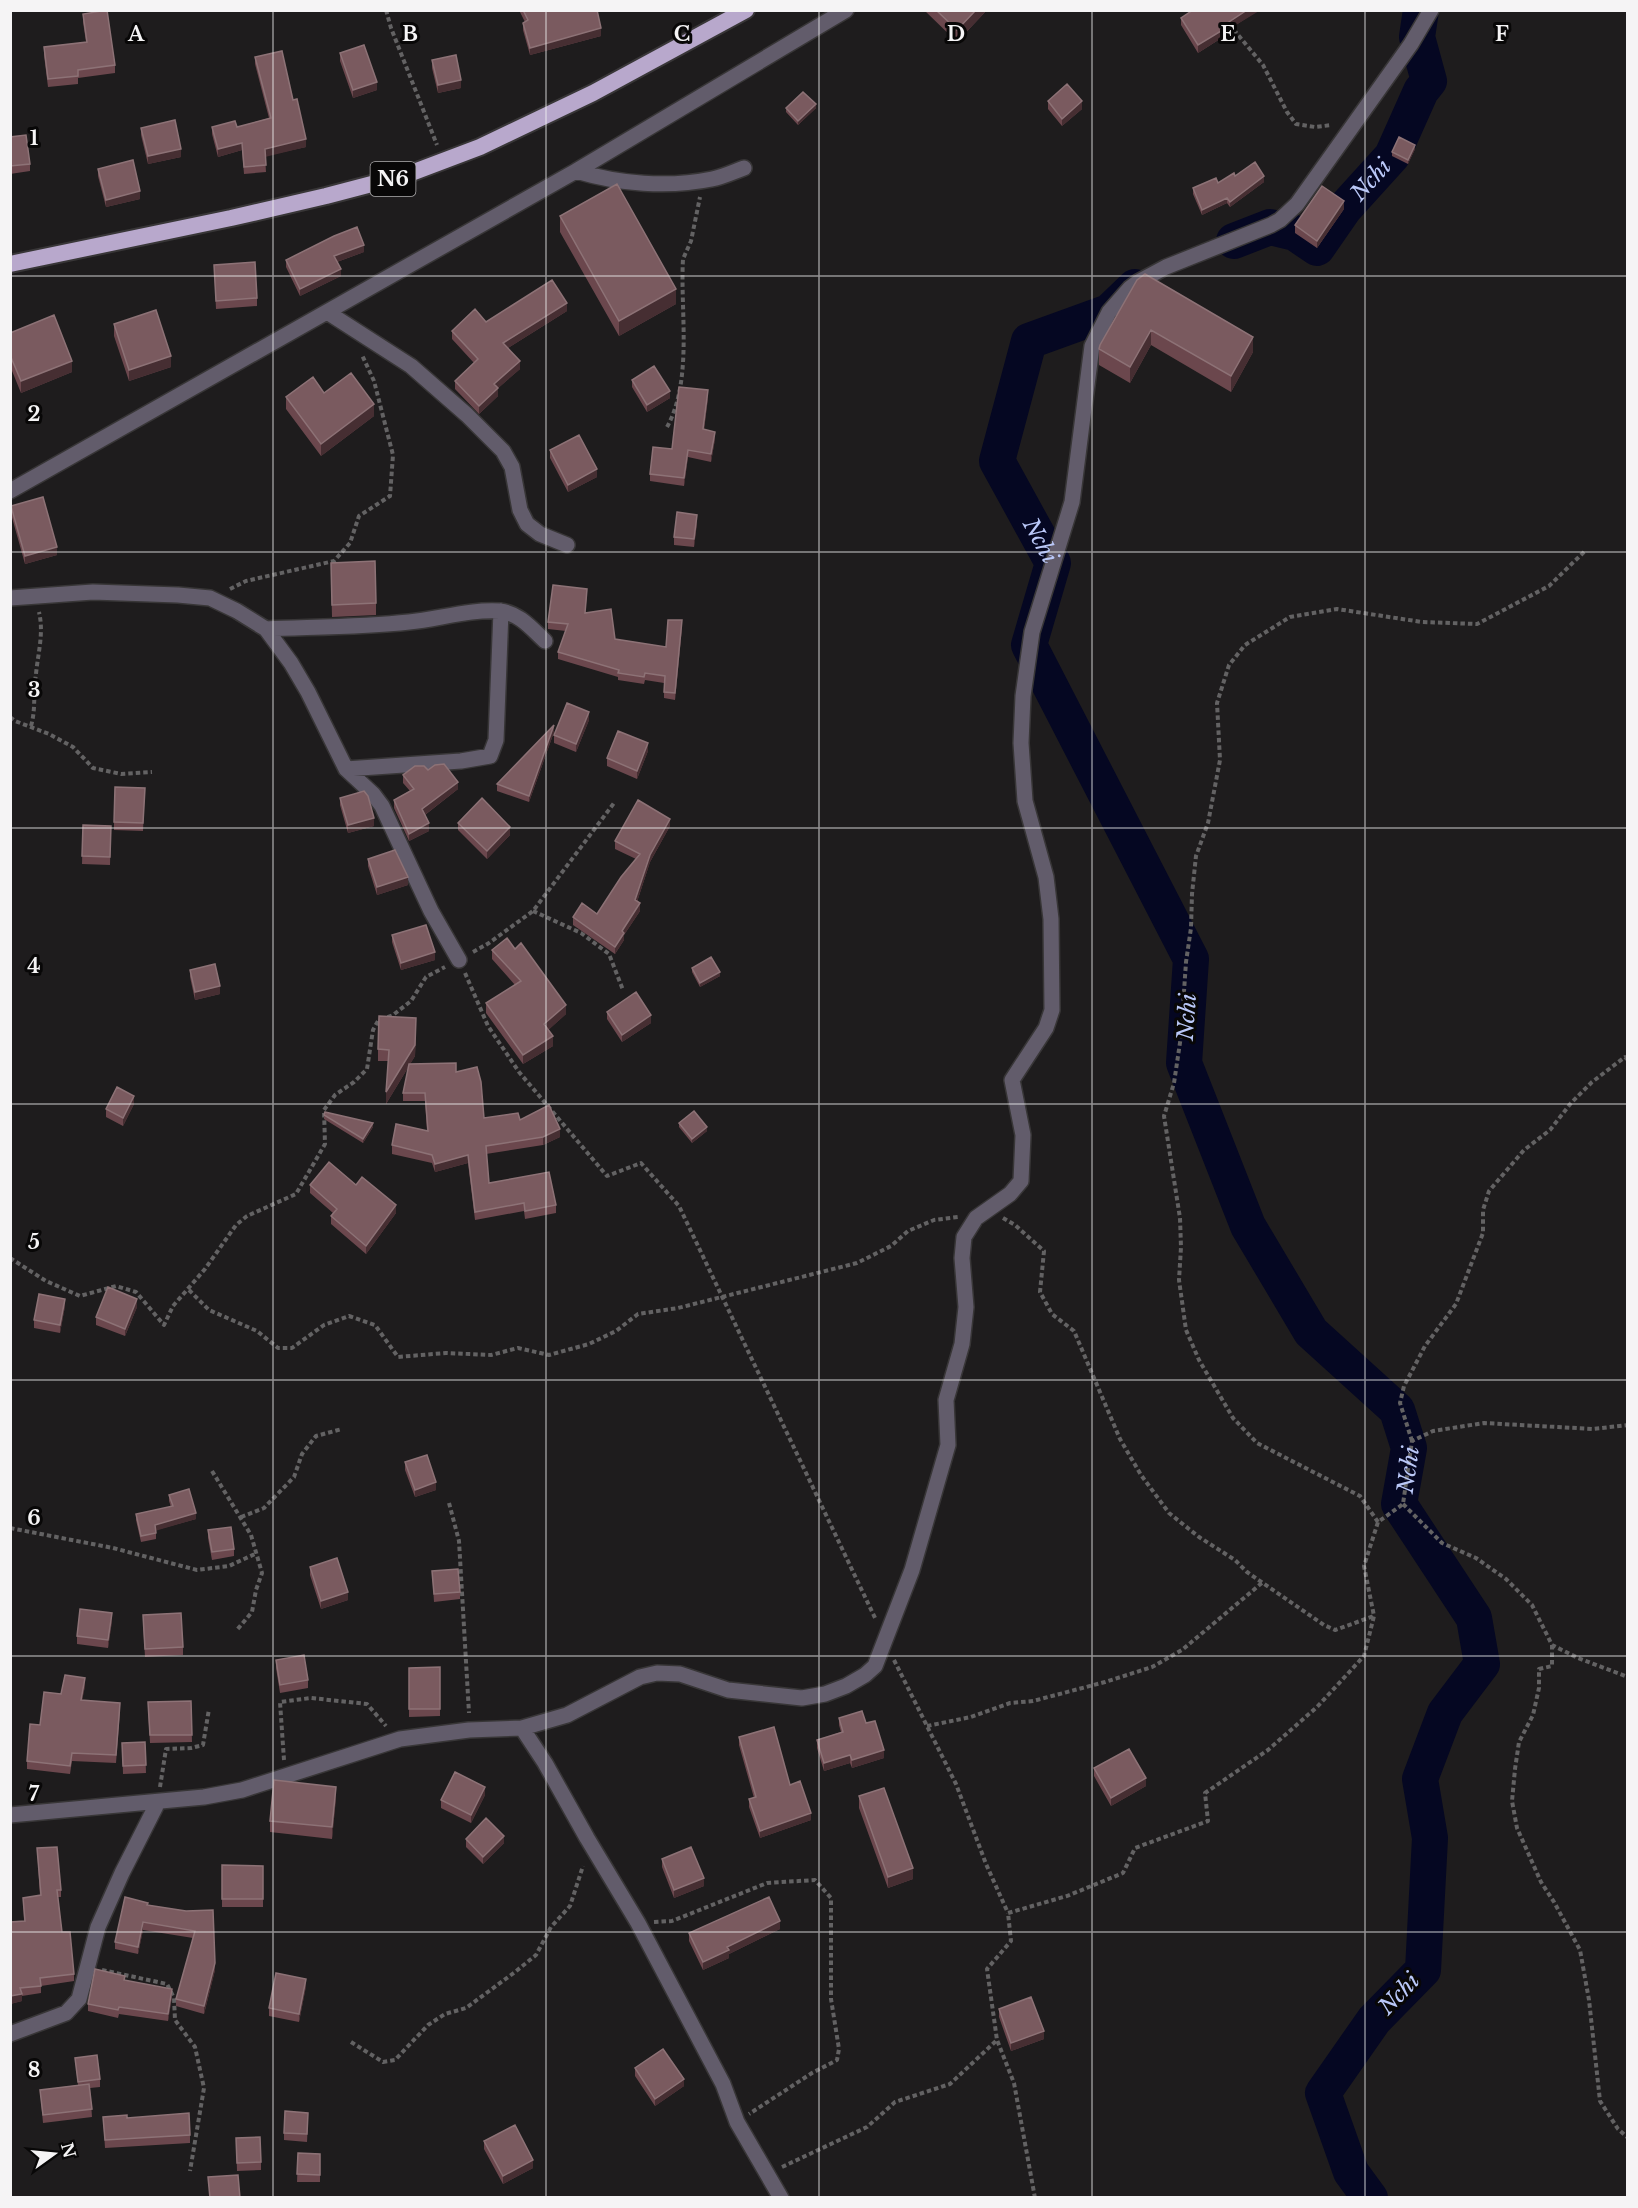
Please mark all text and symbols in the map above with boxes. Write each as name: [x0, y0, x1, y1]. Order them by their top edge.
text: A: [127, 22, 145, 46]
text: B: [402, 22, 418, 46]
text: C: [674, 22, 690, 46]
text: D: [947, 22, 965, 46]
text: E: [1220, 22, 1236, 46]
text: F: [1495, 22, 1509, 46]
text: 1: [30, 126, 39, 150]
water label: Nchi: [1344, 153, 1397, 207]
road number: N6: [370, 162, 416, 196]
text: 2: [27, 402, 41, 426]
water label: Nchi: [1017, 512, 1064, 568]
text: 3: [28, 678, 40, 702]
text: 4: [27, 954, 41, 978]
water label: Nchi: [1172, 992, 1202, 1043]
text: 5: [28, 1230, 40, 1254]
water label: Nchi: [1391, 1444, 1425, 1496]
text: 6: [27, 1506, 41, 1530]
text: 7: [29, 1782, 40, 1806]
water label: Nchi: [1372, 1967, 1425, 2021]
text: 8: [28, 2058, 40, 2082]
north arrow: [24, 2124, 84, 2184]
text: N: [57, 2140, 80, 2160]

